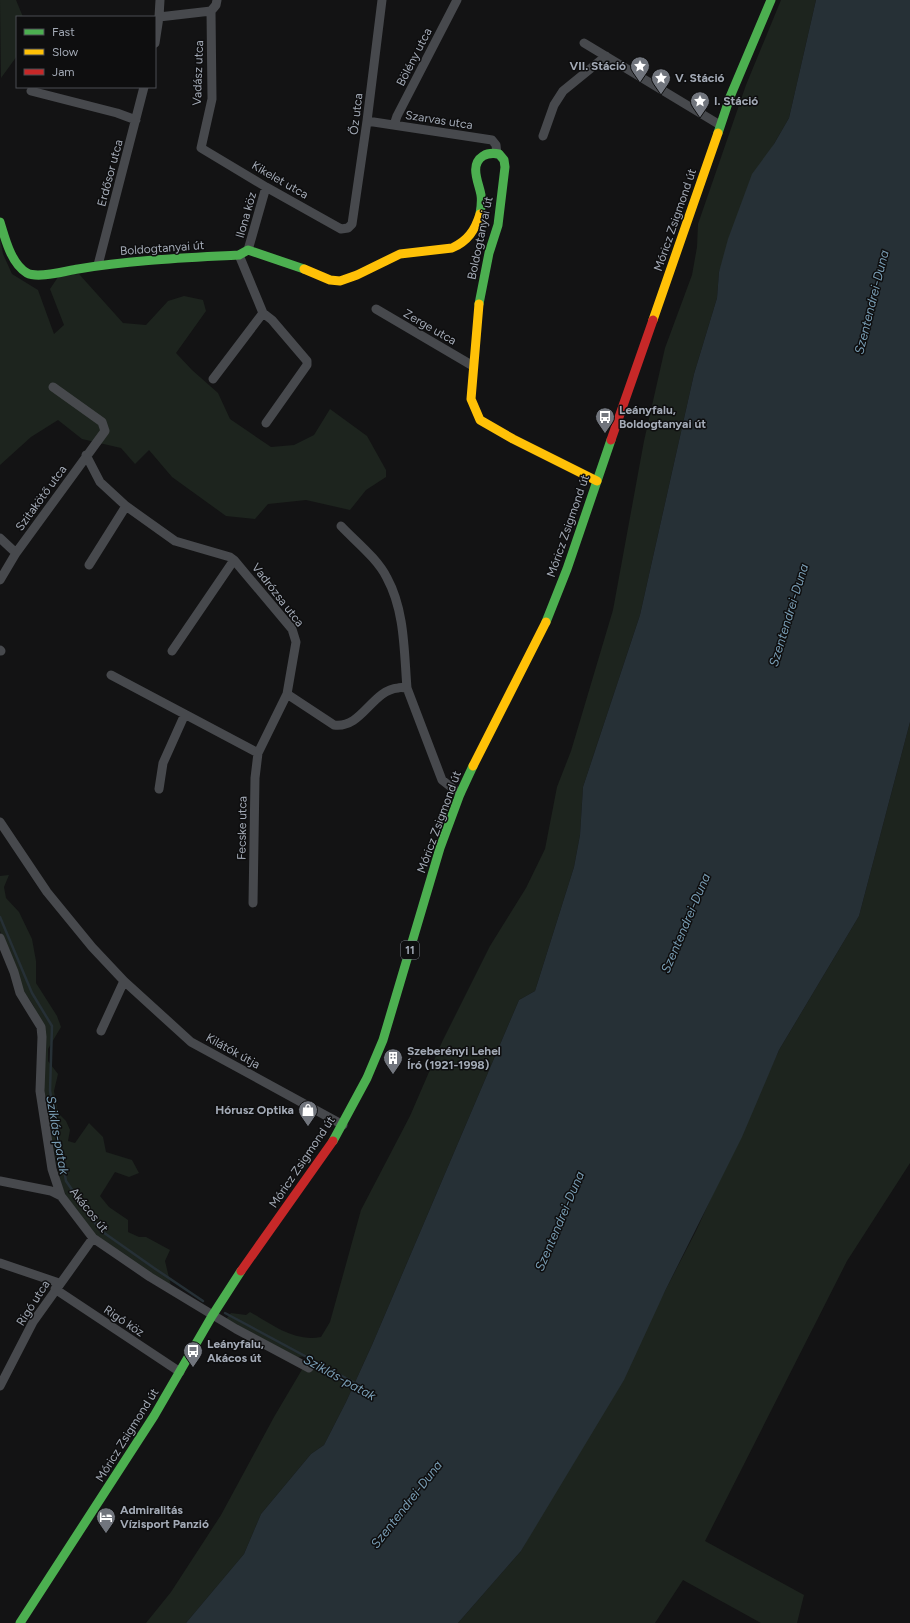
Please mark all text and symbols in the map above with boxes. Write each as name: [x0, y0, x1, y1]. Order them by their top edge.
legend: [16, 16, 156, 88]
text: Fast: [52, 25, 75, 39]
street label: Bölény utca: [393, 26, 435, 88]
street label: Vadász utca: [190, 40, 206, 106]
text: Slow: [52, 45, 79, 59]
place icon: VII. Stáció: [629, 55, 651, 83]
place label: VII. Stáció: [570, 59, 626, 73]
text: Jam: [52, 65, 75, 79]
place icon: V. Stáció: [650, 67, 672, 95]
place label: V. Stáció: [675, 71, 725, 85]
place icon: I. Stáció: [689, 90, 711, 118]
street label: Őz utca: [346, 92, 366, 136]
place label: I. Stáció: [714, 94, 758, 108]
street label: Szarvas utca: [404, 108, 474, 132]
street label: Erdősor utca: [94, 138, 126, 208]
street label: Kikelet utca: [249, 158, 311, 202]
street label: Móricz Zsigmond út: [651, 166, 699, 273]
street label: Ilona köz: [233, 190, 259, 240]
street label: Boldogtanyai út: [464, 195, 496, 281]
street label: Boldogtanyai út: [119, 238, 205, 258]
water label: Szentendrei-Duna: [851, 248, 892, 356]
street label: Zerge utca: [401, 306, 459, 348]
place label: Leányfalu, Boldogtanyai út: [619, 403, 706, 431]
bus stop icon: Leányfalu, Boldogtanyai út: [594, 406, 616, 434]
street label: Szitakötő utca: [13, 463, 69, 533]
street label: Móricz Zsigmond út: [544, 472, 592, 579]
street label: Vadrózsa utca: [249, 561, 307, 629]
water label: Szentendrei-Duna: [766, 562, 811, 668]
street label: Móricz Zsigmond út: [414, 769, 464, 875]
street label: Fecske utca: [234, 796, 250, 860]
water label: Szentendrei-Duna: [658, 871, 713, 975]
road number: 11: [401, 941, 419, 959]
street label: Kilátók útja: [204, 1030, 262, 1072]
place label: Szeberényi Lehel Író (1921-1998): [407, 1044, 501, 1072]
building icon: Szeberényi Lehel Író (1921-1998): [382, 1047, 404, 1075]
water label: Sziklás-patak: [43, 1094, 72, 1176]
shop icon: Hórusz Optika: [297, 1099, 319, 1127]
place label: Hórusz Optika: [215, 1103, 294, 1117]
street label: Móricz Zsigmond út: [266, 1113, 338, 1210]
water label: Szentendrei-Duna: [532, 1169, 587, 1273]
street label: Akácos út: [67, 1185, 111, 1235]
street label: Rigó utca: [14, 1278, 52, 1328]
street label: Rigó köz: [101, 1302, 147, 1340]
place label: Leányfalu, Akácos út: [207, 1337, 264, 1365]
bus stop icon: Leányfalu, Akácos út: [182, 1340, 204, 1368]
water label: Sziklás-patak: [301, 1351, 379, 1404]
street label: Móricz Zsigmond út: [93, 1385, 162, 1484]
water label: Szentendrei-Duna: [368, 1457, 445, 1551]
place label: Admiralitás Vízisport Panzió: [120, 1503, 209, 1531]
hotel icon: Admiralitás Vízisport Panzió: [95, 1506, 117, 1534]

